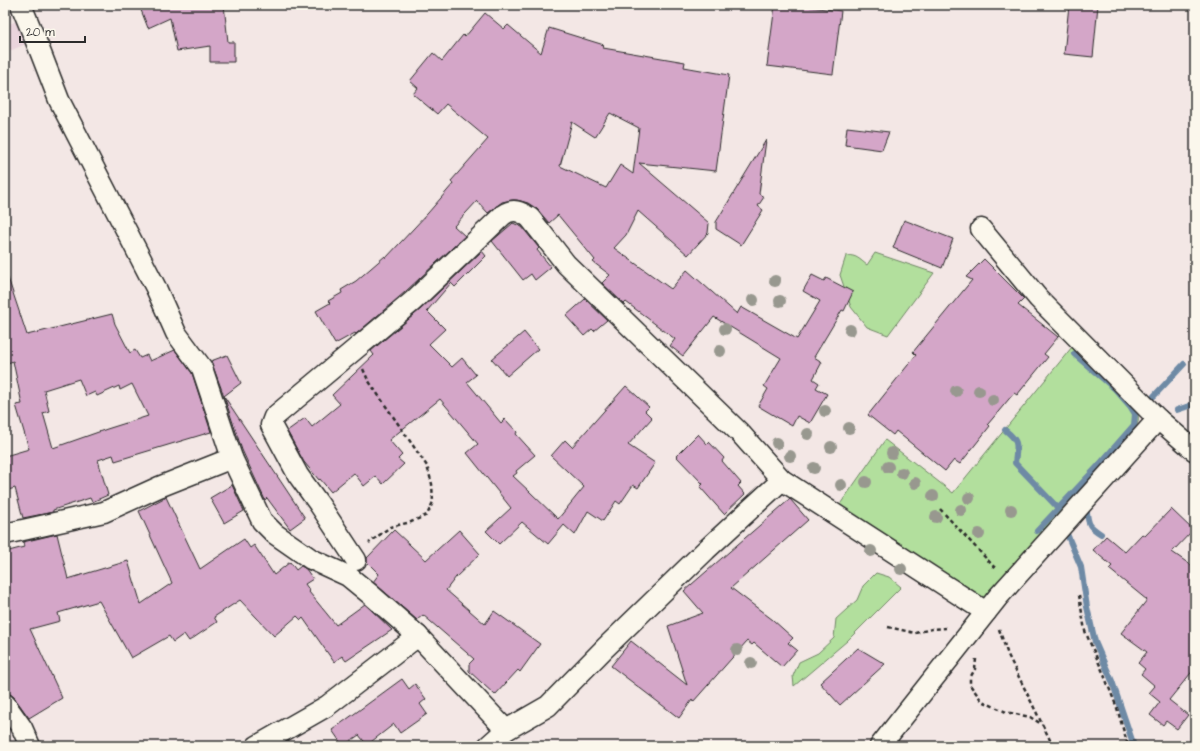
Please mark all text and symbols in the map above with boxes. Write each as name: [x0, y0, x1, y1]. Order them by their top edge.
scale bar: [20, 18, 85, 44]
text: 20 m: [26, 24, 55, 41]

